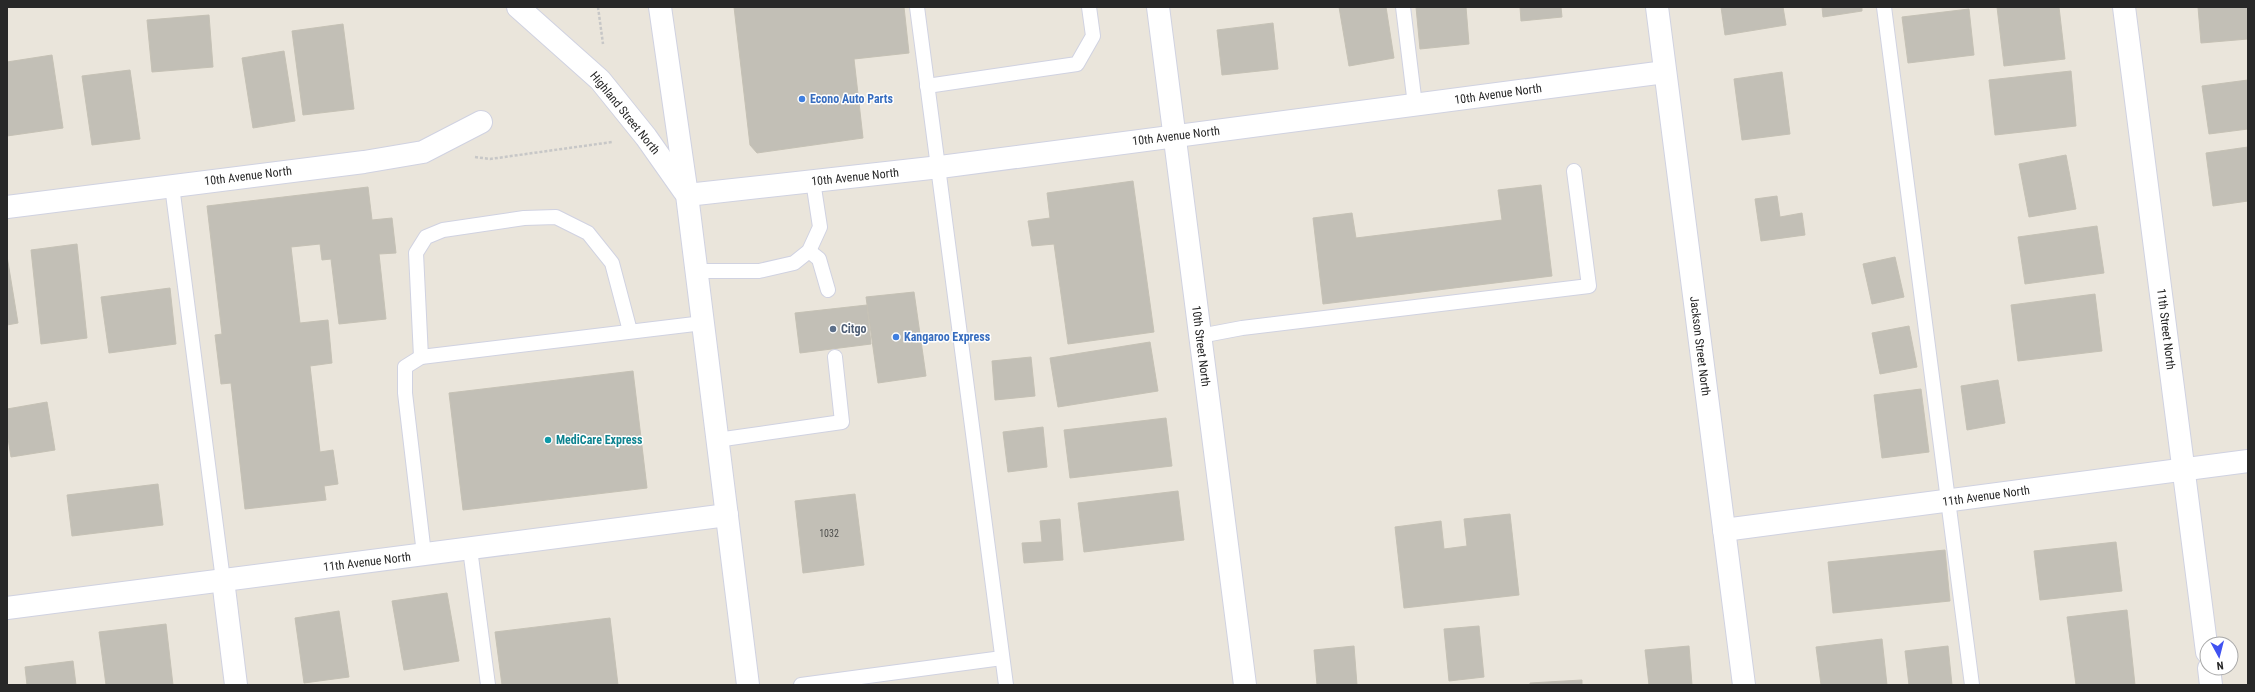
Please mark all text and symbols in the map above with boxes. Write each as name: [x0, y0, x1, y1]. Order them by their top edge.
street label: Highland Street North: [587, 69, 663, 157]
street label: 10th Avenue North: [1453, 81, 1543, 107]
place label: Econo Auto Parts: [810, 92, 894, 106]
marker: Econo Auto Parts: [797, 94, 807, 104]
street label: 10th Avenue North: [1131, 124, 1221, 148]
street label: 10th Avenue North: [203, 164, 293, 188]
street label: 10th Avenue North: [811, 165, 900, 189]
street label: 11th Street North: [2154, 288, 2178, 371]
street label: Jackson Street North: [1687, 295, 1713, 397]
street label: 10th Street North: [1189, 305, 1213, 388]
place label: Citgo: [841, 322, 867, 336]
marker: Citgo: [828, 324, 838, 334]
place label: Kangaroo Express: [904, 330, 991, 344]
marker: Kangaroo Express: [891, 332, 901, 342]
place label: MediCare Express: [556, 433, 643, 447]
marker: MediCare Express: [543, 435, 553, 445]
street label: 11th Avenue North: [1941, 483, 2031, 509]
house number: 1032: [819, 528, 839, 539]
street label: 11th Avenue North: [322, 550, 412, 574]
north arrow: [2199, 636, 2239, 676]
text: N: [2216, 659, 2224, 672]

